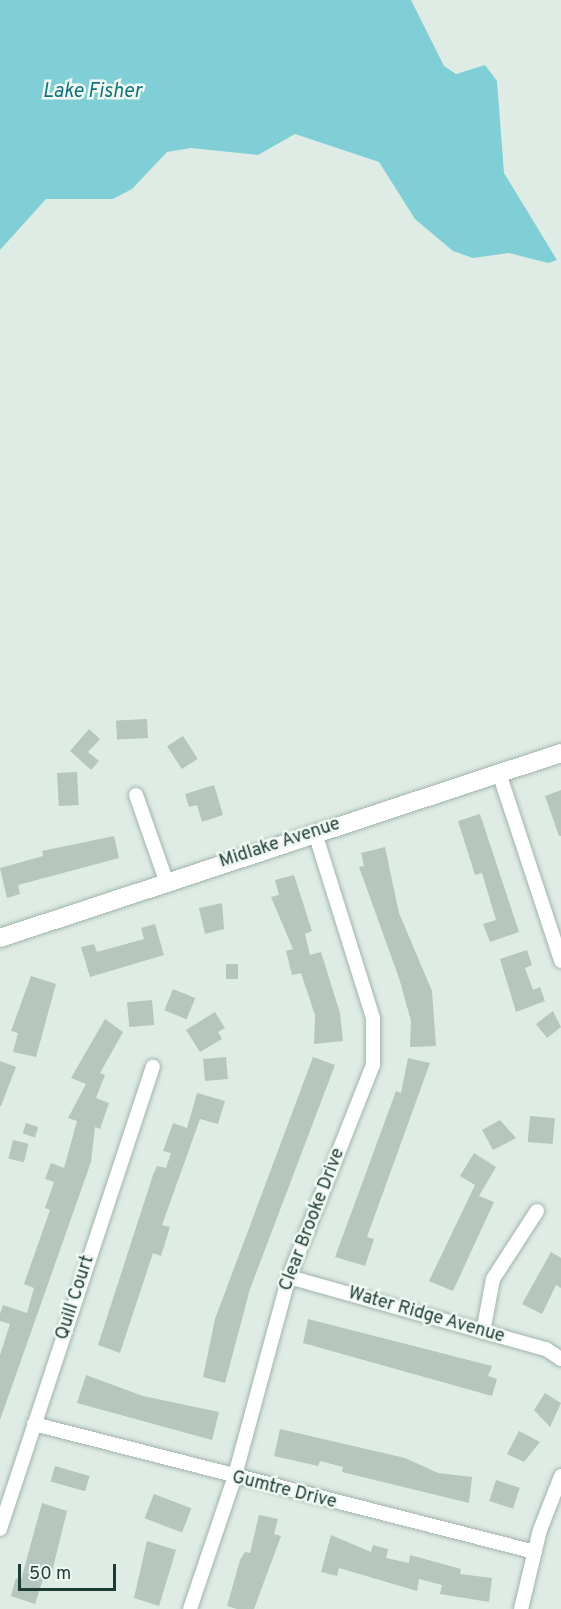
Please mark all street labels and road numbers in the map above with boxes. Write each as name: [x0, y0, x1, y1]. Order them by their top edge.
street label: Midlake Avenue: [217, 814, 343, 874]
street label: Clear Brooke Drive: [276, 1146, 350, 1294]
street label: Quill Court: [52, 1253, 100, 1343]
street label: Water Ridge Avenue: [345, 1283, 507, 1349]
street label: Gumtre Drive: [230, 1468, 338, 1514]

